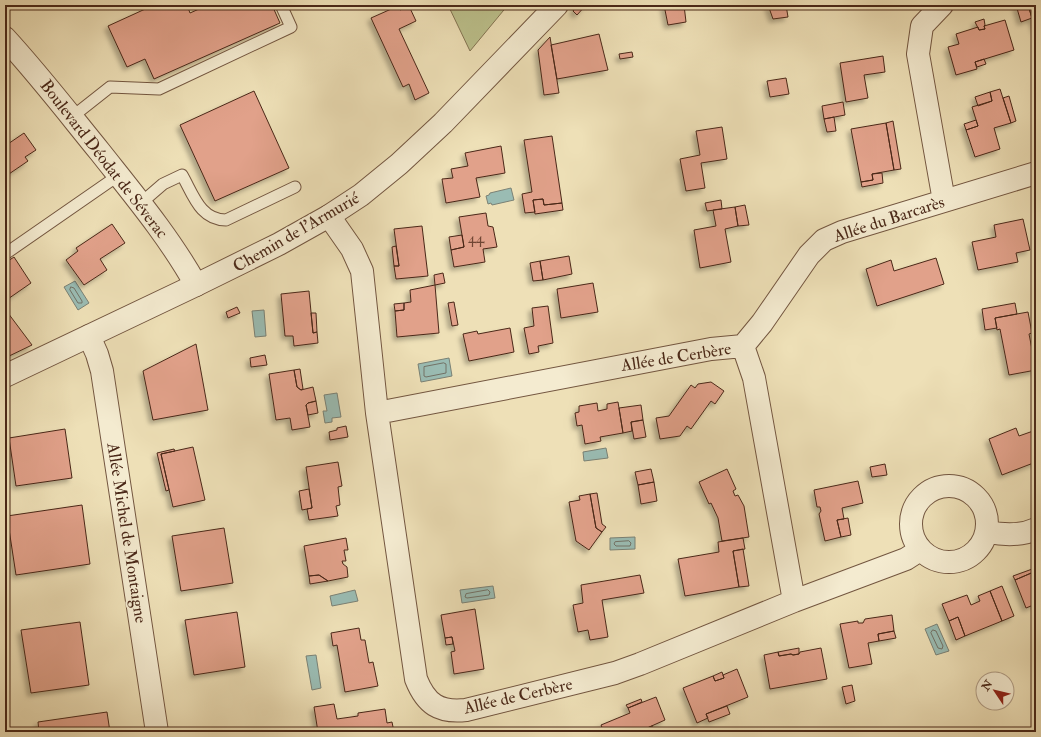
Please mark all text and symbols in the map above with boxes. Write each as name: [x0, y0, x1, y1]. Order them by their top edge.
street label: Boulevard Déodat de Séverac: [36, 75, 173, 243]
street label: Chemin de l'Armurié: [229, 187, 364, 277]
street label: Allée du Barcarès: [830, 191, 947, 247]
house number: 44: [468, 229, 485, 248]
street label: Allée de Cerbère: [619, 338, 732, 376]
street label: Allée Michel de Montaigne: [102, 440, 152, 625]
north arrow: [975, 671, 1015, 711]
street label: Allée de Cerbère: [461, 673, 574, 719]
text: N: [978, 677, 996, 694]

